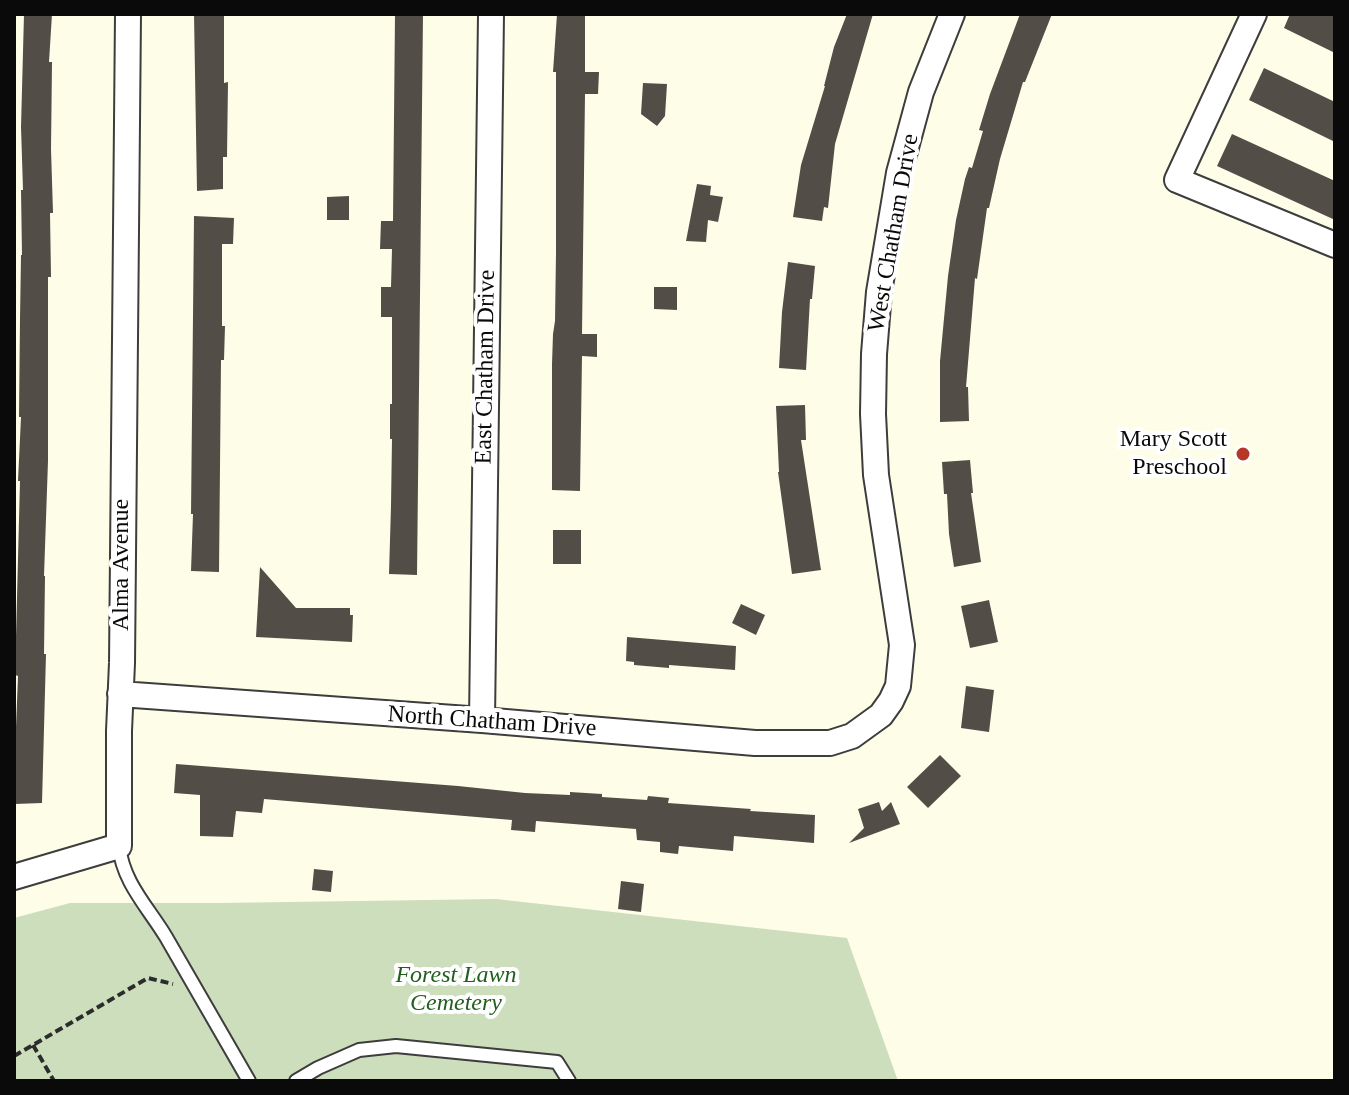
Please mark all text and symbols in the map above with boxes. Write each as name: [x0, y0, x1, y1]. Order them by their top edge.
street label: West Chatham Drive: [862, 132, 926, 334]
street label: East Chatham Drive: [470, 269, 502, 465]
place label: Mary Scott Preschool: [1120, 426, 1227, 482]
marker: Mary Scott Preschool: [1234, 445, 1252, 463]
street label: Alma Avenue: [108, 499, 136, 631]
street label: North Chatham Drive: [387, 700, 597, 744]
park label: Forest Lawn Cemetery: [395, 962, 517, 1018]

